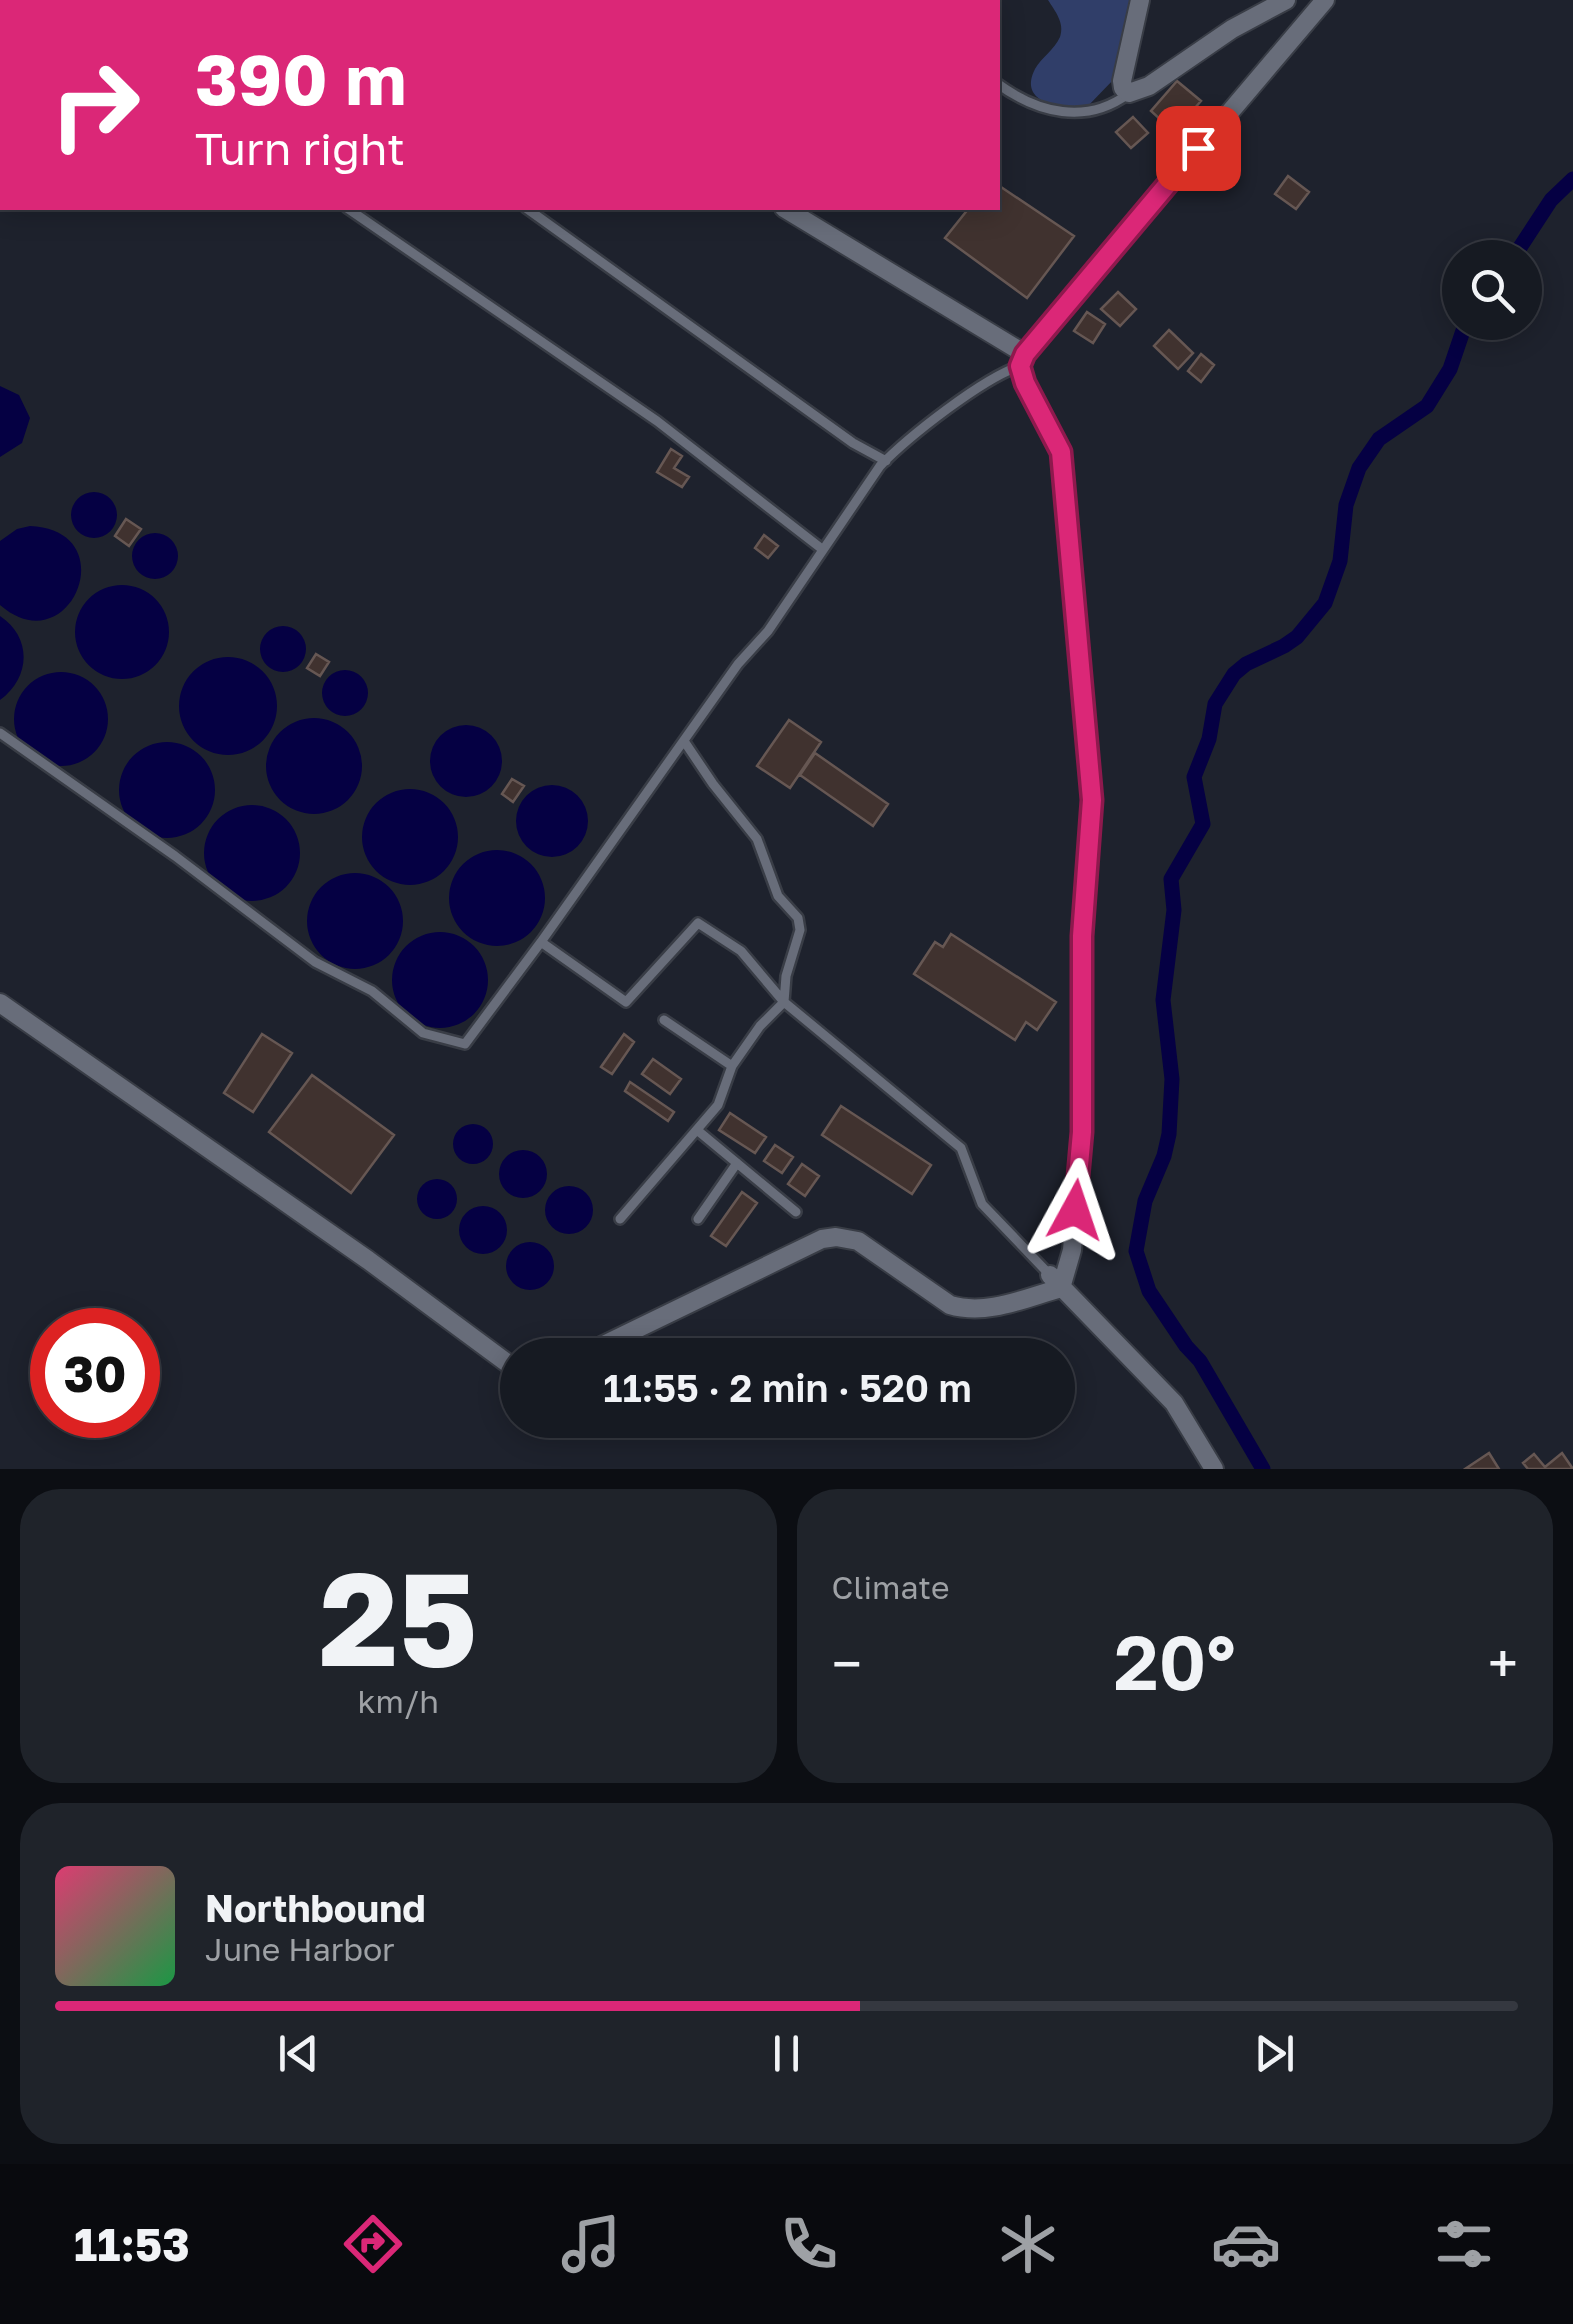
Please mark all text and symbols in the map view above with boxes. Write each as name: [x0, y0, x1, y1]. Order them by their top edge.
text: 390 m: [195, 36, 406, 120]
icon: right: [30, 40, 160, 170]
pin: [1156, 106, 1241, 191]
text: Turn right: [195, 121, 405, 175]
icon: arrive: [1171, 121, 1226, 176]
map controls: [1442, 240, 1542, 340]
button: search: [1442, 240, 1542, 340]
position arrow: [1023, 1158, 1127, 1262]
speed limit sign: 30: [30, 1308, 160, 1438]
text: 11:55 · 2 min · 520 m: [603, 1365, 972, 1410]
text: 25: [319, 1539, 478, 1695]
text: Climate: [832, 1568, 950, 1606]
text: 20°: [1114, 1616, 1236, 1707]
text: −: [832, 1630, 862, 1696]
text: +: [1488, 1630, 1518, 1696]
text: km/h: [358, 1682, 439, 1720]
text: Northbound: [205, 1885, 426, 1930]
text: June Harbor: [205, 1930, 395, 1968]
icon: previous: [271, 2026, 326, 2081]
icon: pause: [759, 2026, 814, 2081]
icon: next: [1247, 2026, 1302, 2081]
icon: directions: [338, 2209, 408, 2279]
icon: music: [556, 2209, 626, 2279]
icon: phone: [774, 2209, 844, 2279]
icon: climate: [993, 2209, 1063, 2279]
icon: car: [1211, 2209, 1281, 2279]
icon: filters: [1429, 2209, 1499, 2279]
text: 11:53: [74, 2217, 190, 2271]

